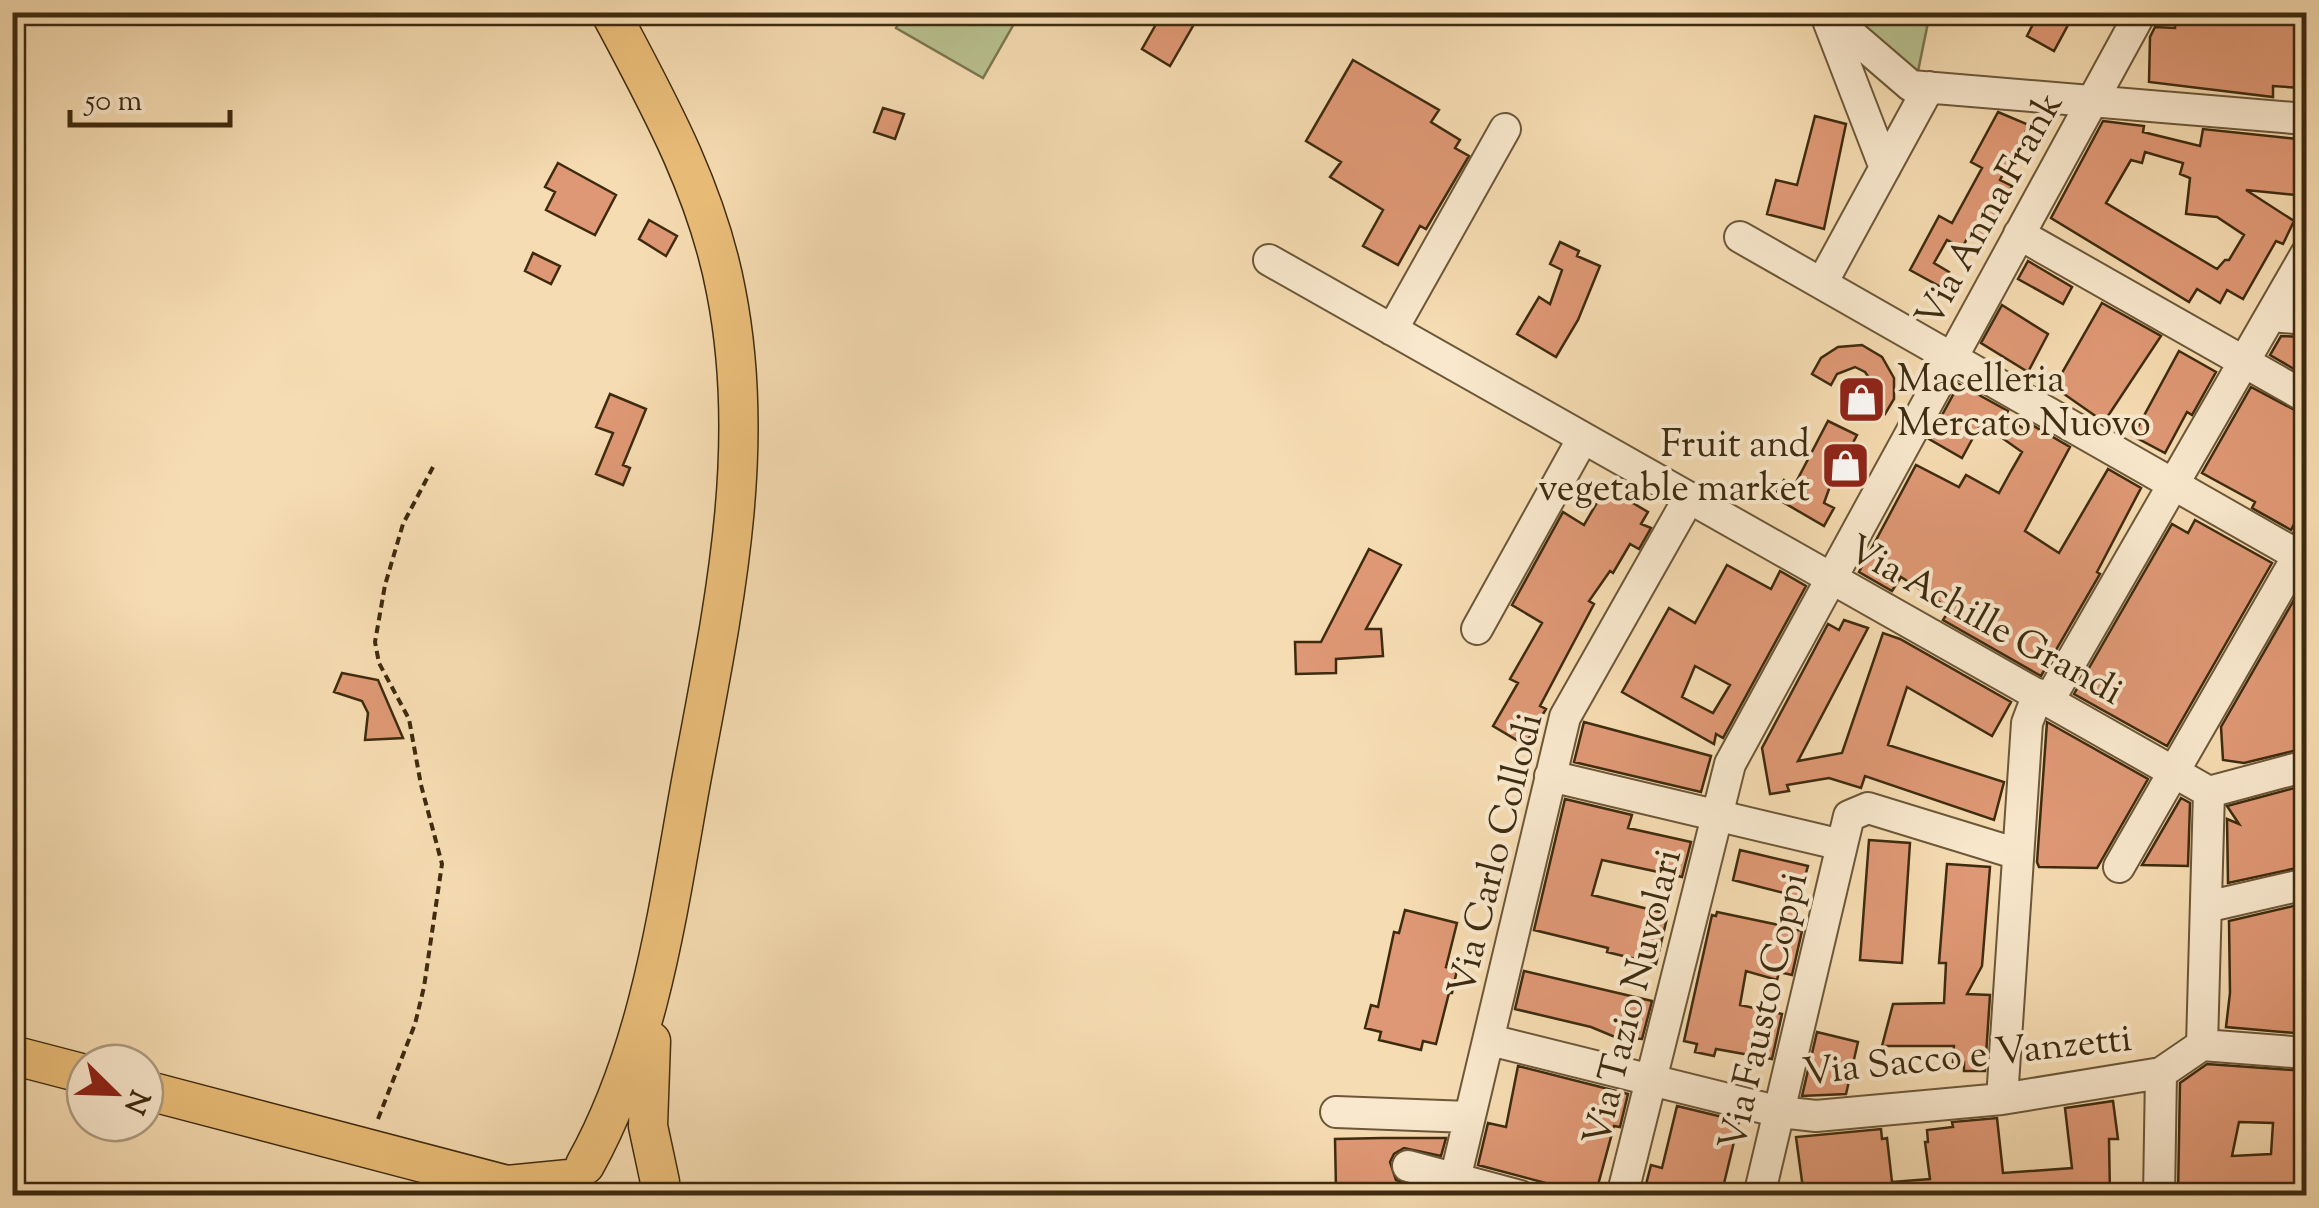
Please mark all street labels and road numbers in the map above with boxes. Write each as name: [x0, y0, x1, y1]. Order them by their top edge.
street label: Via Anna Frank: [1904, 83, 2079, 338]
street label: Via Achille Grandi: [1836, 524, 2132, 721]
street label: Via Carlo Collodi: [1437, 708, 1559, 1002]
street label: Via Tazio Nuvolari: [1572, 844, 1698, 1152]
street label: Via Fausto Coppi: [1708, 868, 1824, 1156]
street label: Via Sacco e Vanzetti: [1800, 1014, 2135, 1102]

